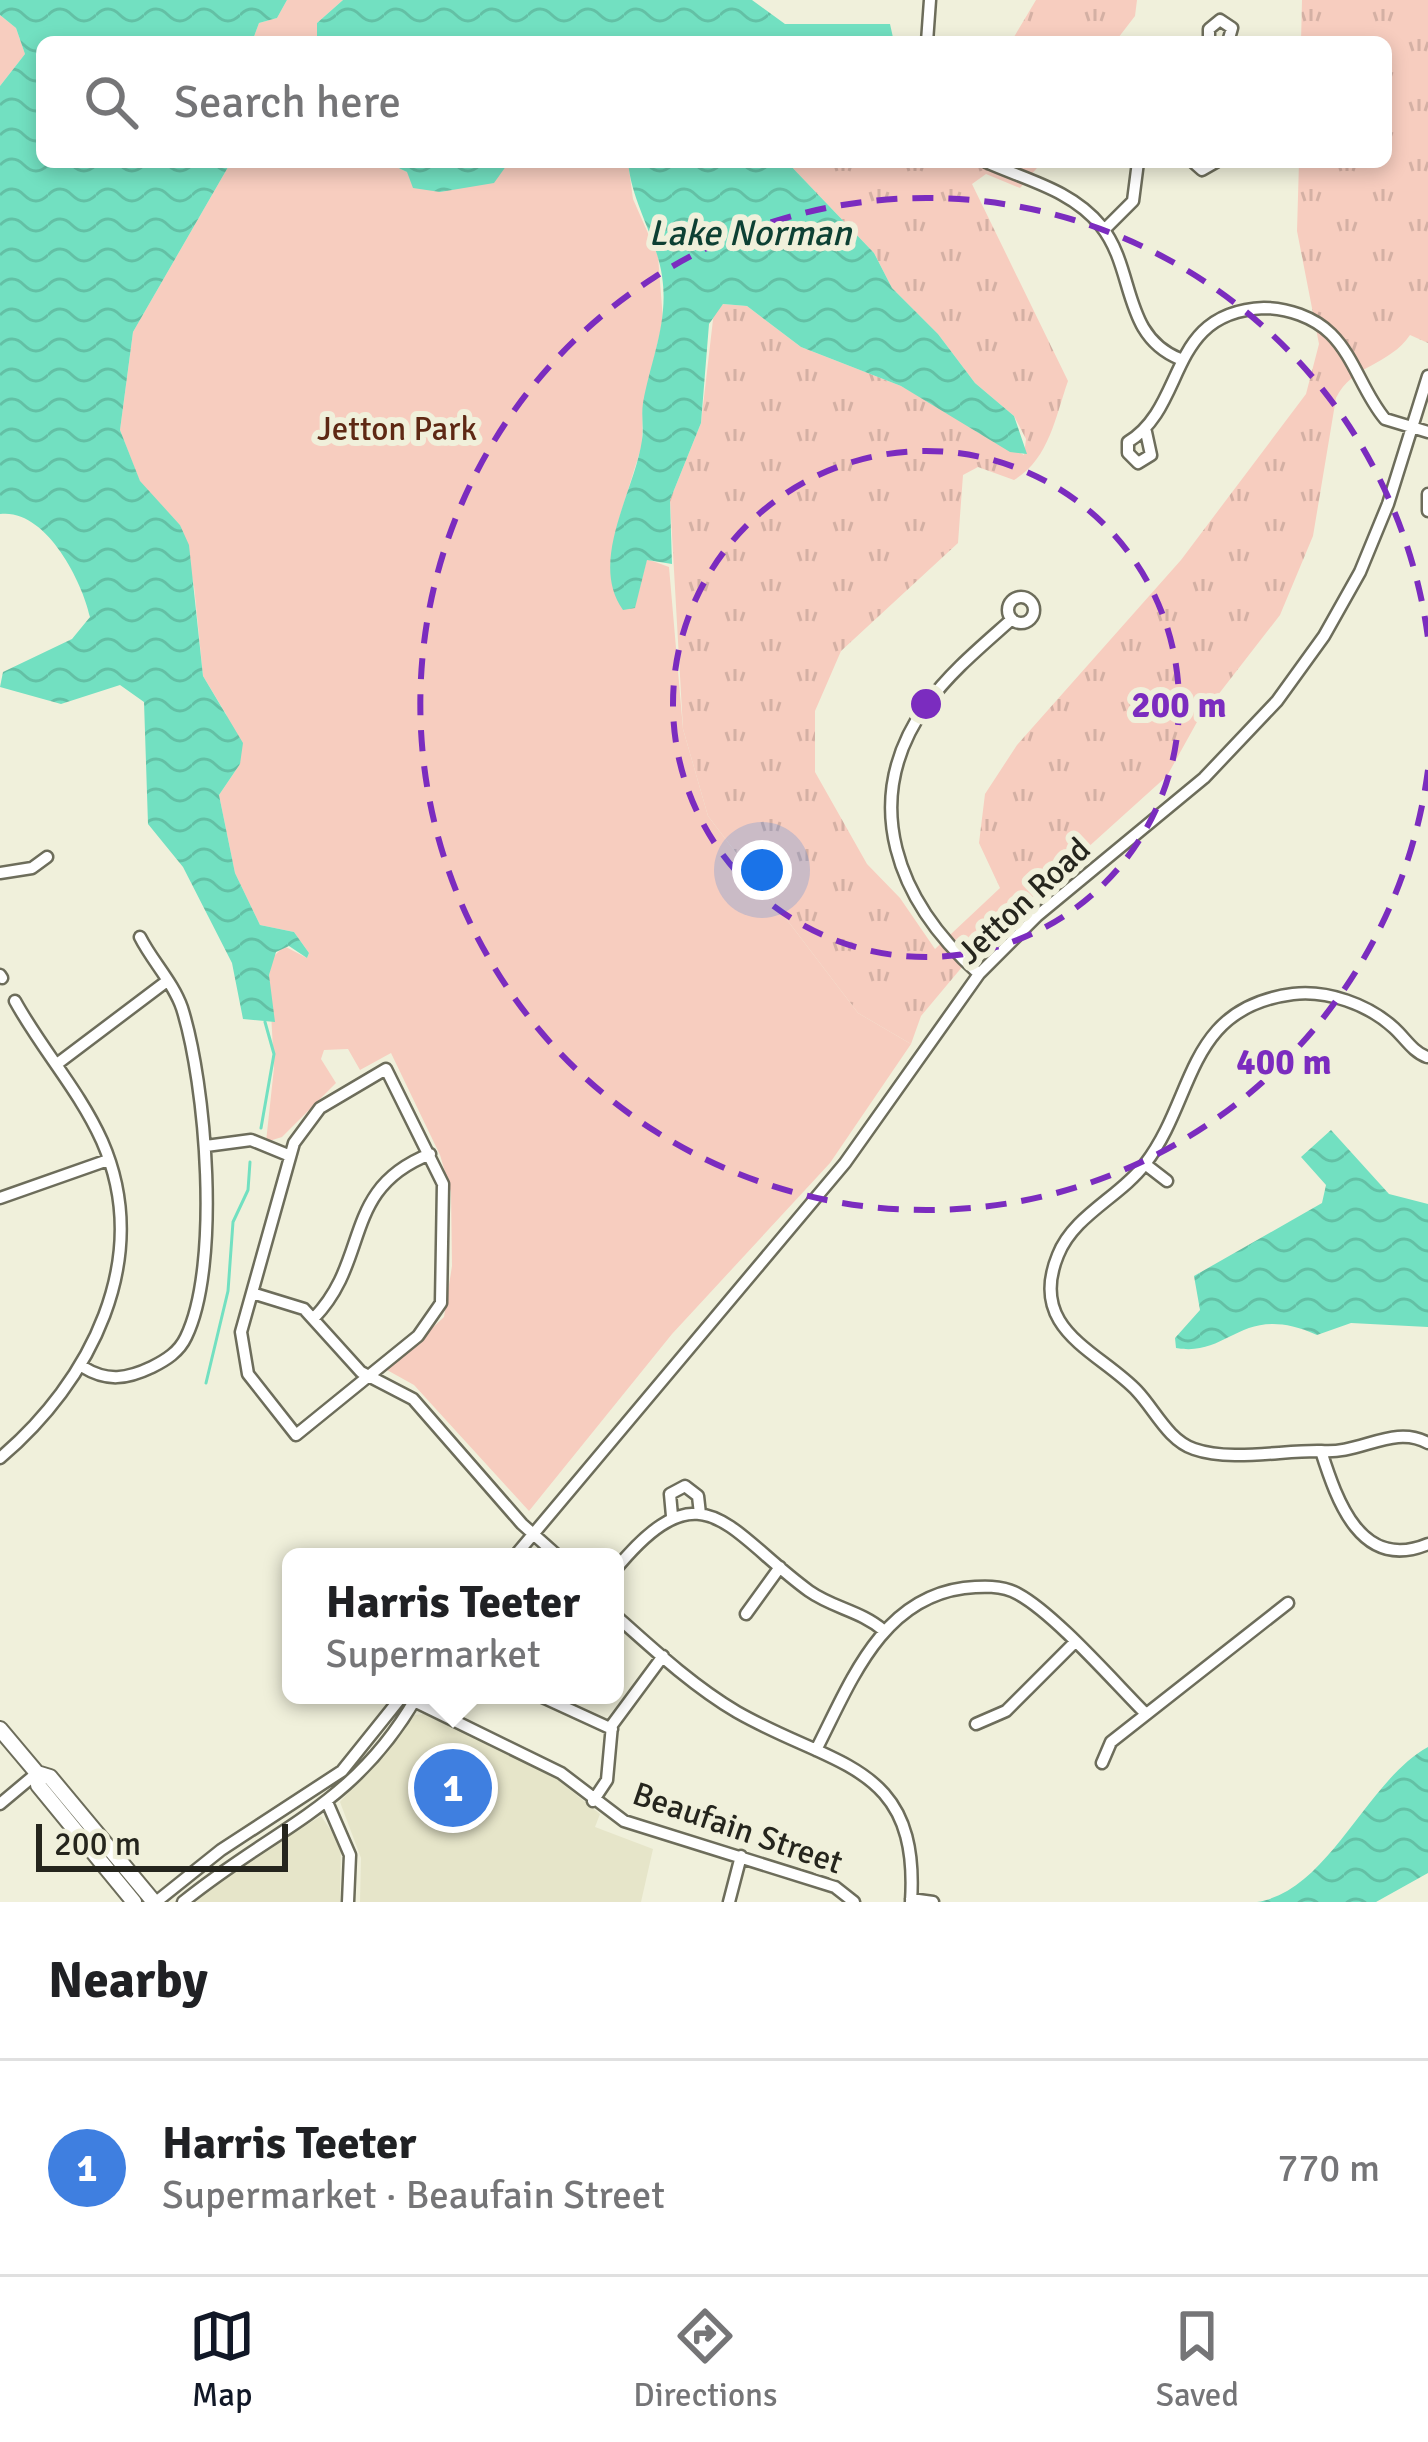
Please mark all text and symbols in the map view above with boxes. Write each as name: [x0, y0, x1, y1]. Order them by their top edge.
search box: [36, 36, 1392, 168]
icon: search: [78, 69, 144, 135]
text: Search here: [174, 75, 401, 130]
water label: Lake Norman: [649, 211, 853, 256]
park label: Jetton Park: [317, 409, 477, 450]
centre of rings: [905, 683, 947, 725]
text: 200 m: [1131, 683, 1227, 728]
street label: Jetton Road: [949, 829, 1099, 973]
your location: [732, 840, 792, 900]
text: 400 m: [1236, 1040, 1332, 1085]
popup: [282, 1548, 624, 1704]
text: Harris Teeter: [326, 1575, 580, 1630]
text: Supermarket: [326, 1630, 541, 1678]
pin: 1: [414, 1743, 492, 1833]
street label: Beaufain Street: [627, 1773, 848, 1884]
scale bar: [36, 1818, 288, 1871]
text: 200 m: [54, 1824, 141, 1865]
text: Nearby: [48, 1949, 208, 2012]
text: Harris Teeter: [162, 2116, 416, 2171]
text: 1: [76, 2144, 98, 2192]
text: 770 m: [1277, 2144, 1380, 2192]
text: Supermarket · Beaufain Street: [162, 2171, 665, 2219]
tab: Map: [189, 2303, 255, 2416]
tab: Directions: [633, 2303, 778, 2416]
tab: Saved: [1156, 2303, 1239, 2416]

